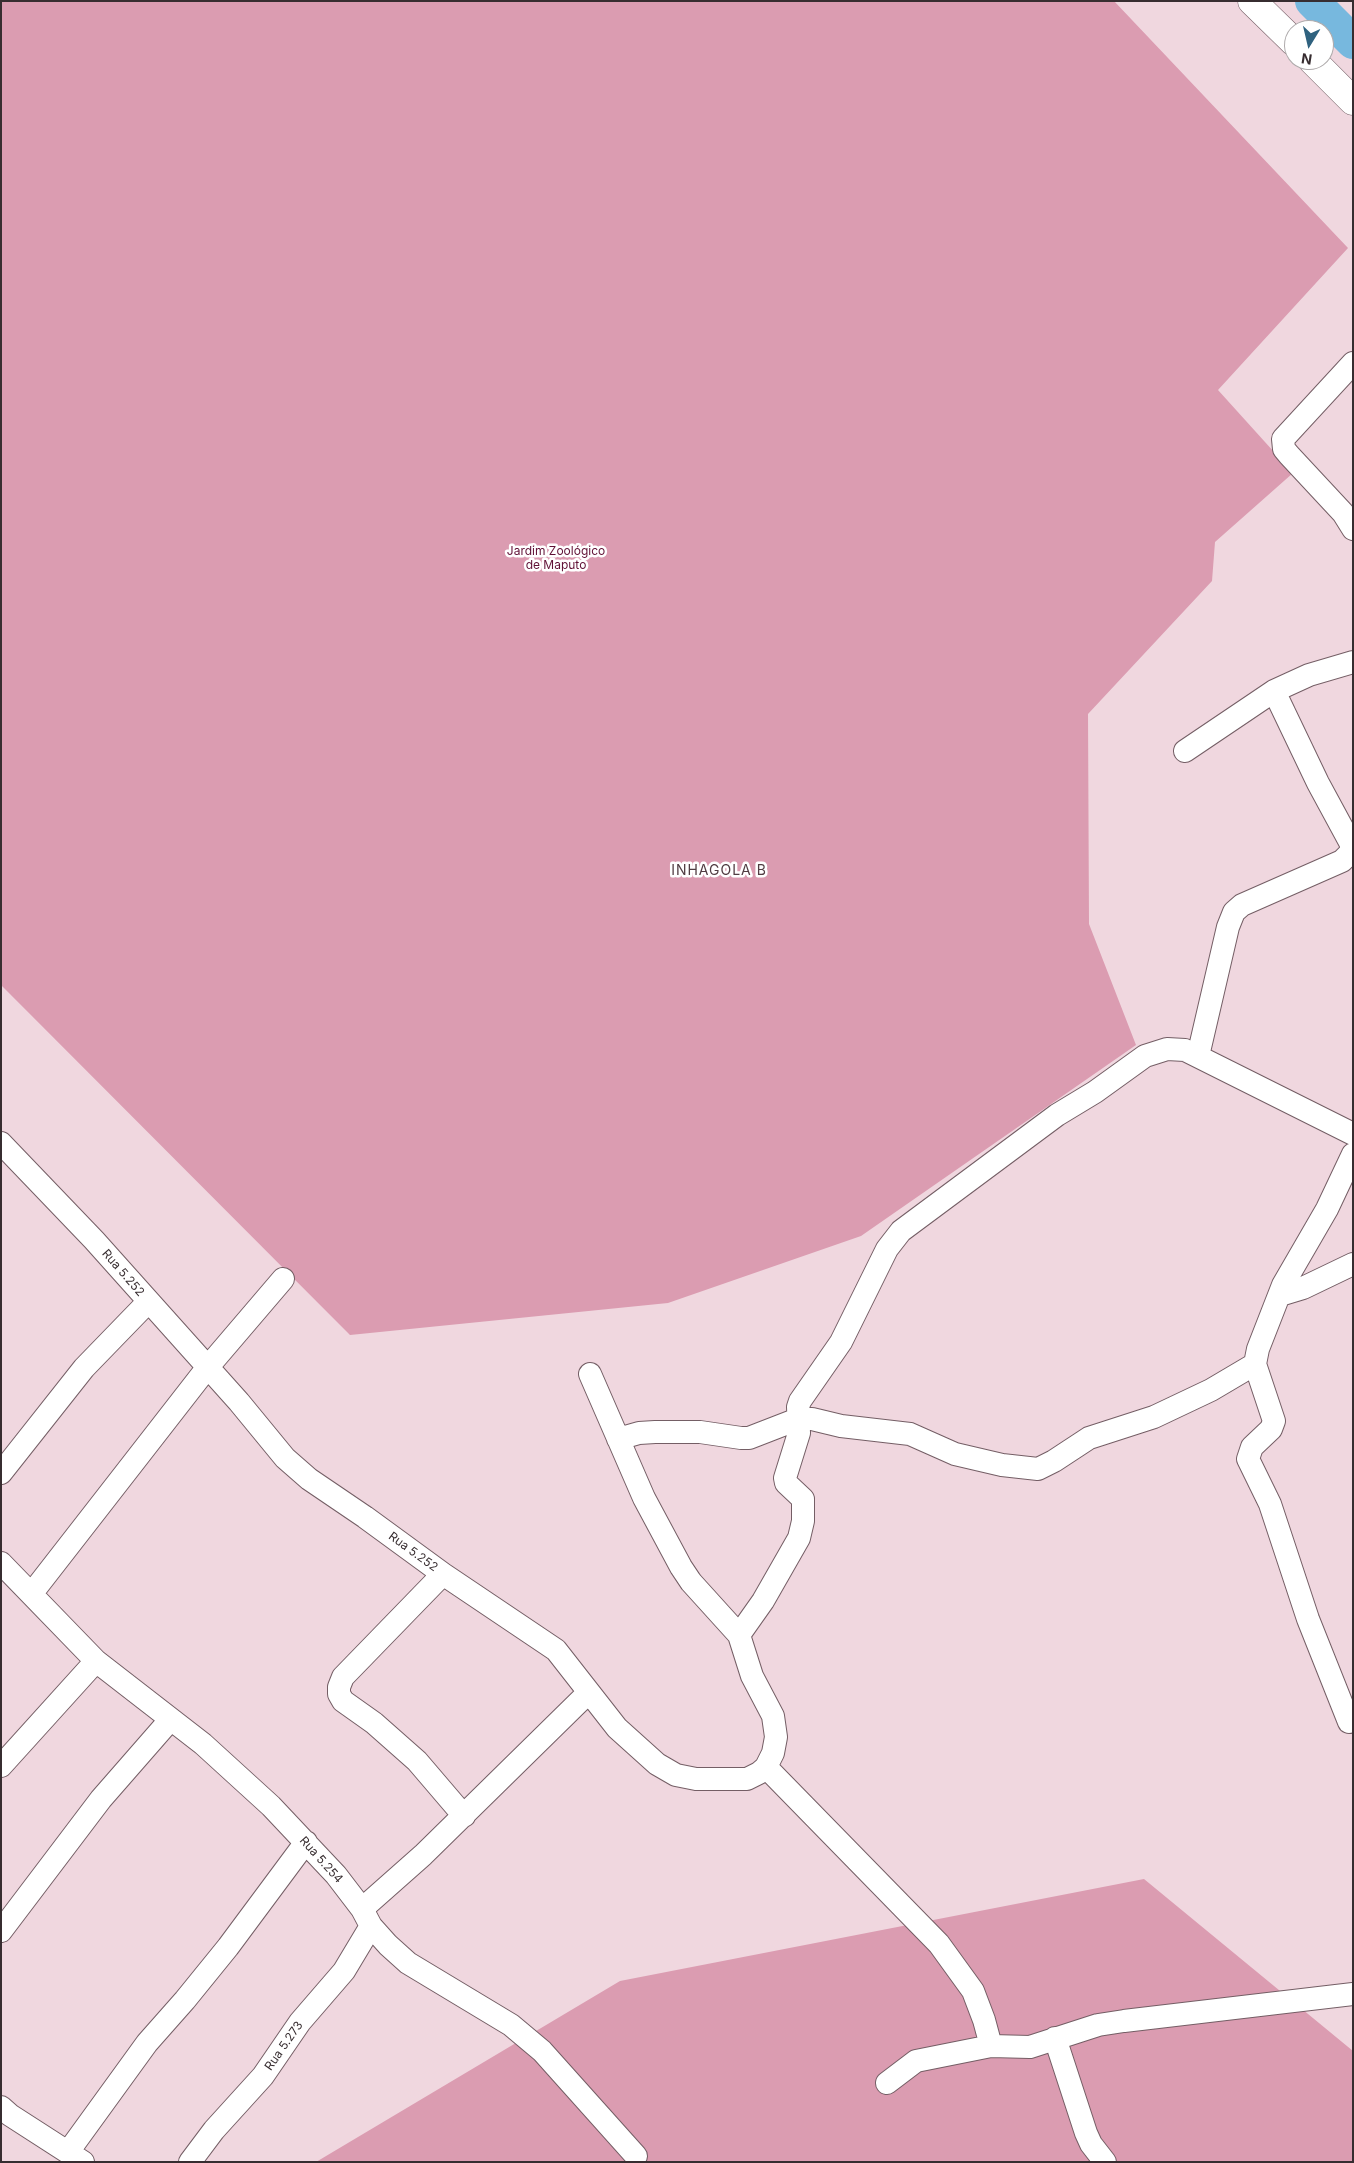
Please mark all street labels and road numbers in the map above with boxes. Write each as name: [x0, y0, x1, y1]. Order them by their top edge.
street label: Rua 5.252: [99, 1247, 147, 1299]
street label: Rua 5.252: [386, 1529, 440, 1575]
street label: Rua 5.254: [296, 1834, 346, 1886]
street label: Rua 5.273: [262, 2019, 306, 2073]

